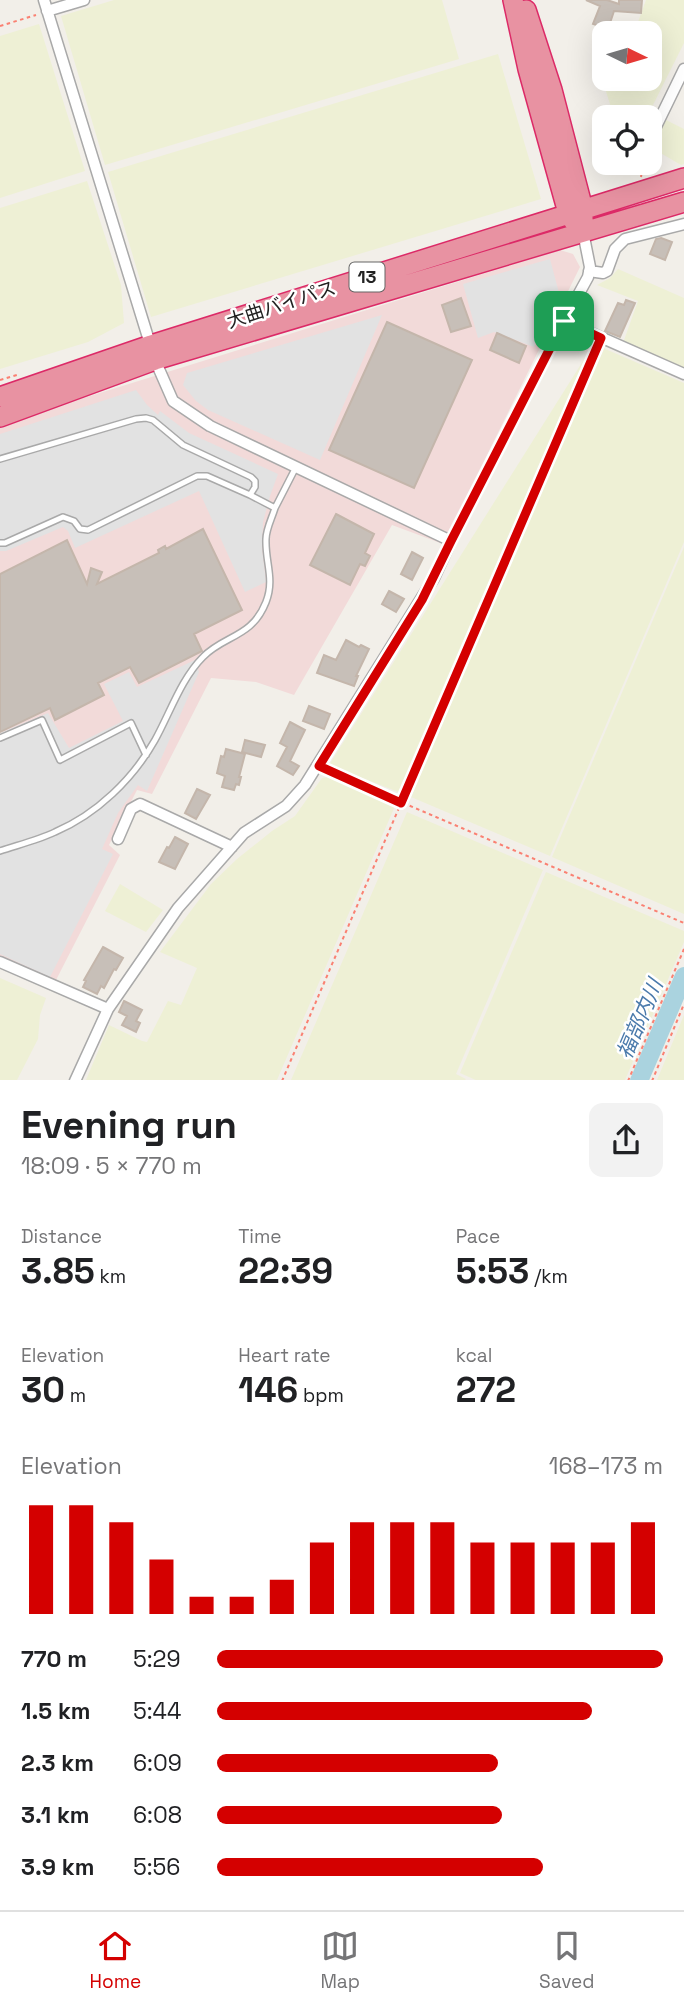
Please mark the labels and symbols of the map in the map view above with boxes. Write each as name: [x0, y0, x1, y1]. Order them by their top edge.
north arrow: [592, 21, 662, 91]
road number: 13: [350, 262, 384, 292]
street label: 大曲バイパス: [223, 275, 339, 334]
pin: [534, 291, 594, 351]
water label: 福部内川: [611, 973, 669, 1063]

